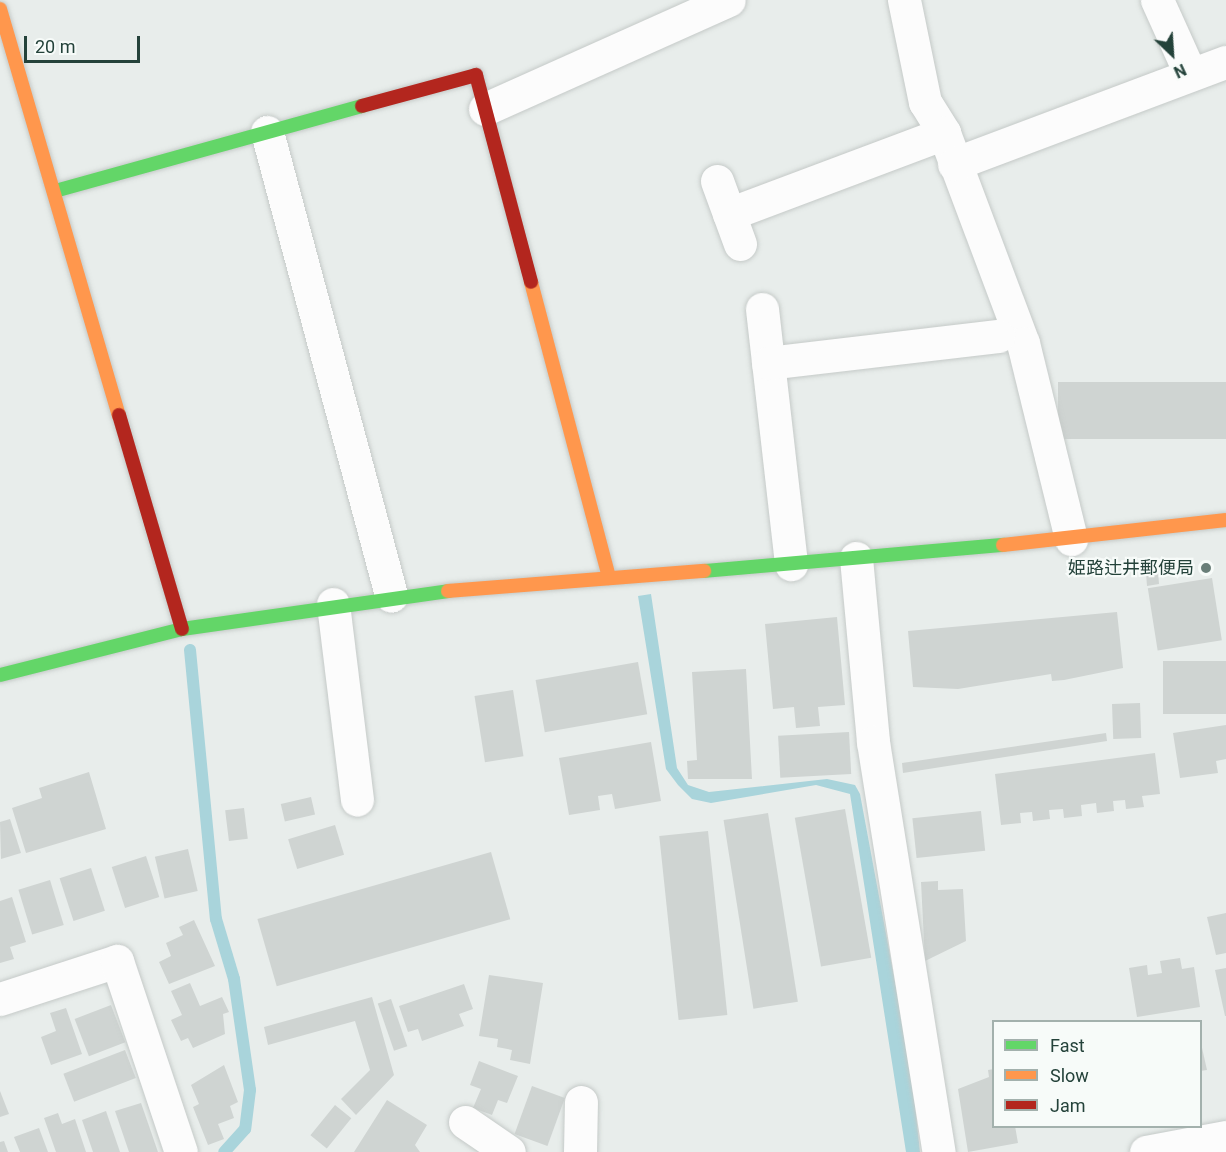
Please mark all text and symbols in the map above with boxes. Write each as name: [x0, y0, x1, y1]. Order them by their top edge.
scale bar: [27, 24, 142, 62]
north arrow: [1142, 24, 1202, 84]
text: 20 m: [35, 36, 75, 57]
text: N: [1171, 60, 1189, 82]
place label: 姫路辻井郵便局: [1068, 557, 1194, 579]
marker: 姫路辻井郵便局: [1199, 561, 1213, 575]
legend: [992, 1020, 1202, 1128]
text: Fast: [1050, 1035, 1085, 1056]
text: Slow: [1050, 1065, 1089, 1086]
text: Jam: [1050, 1095, 1086, 1116]

